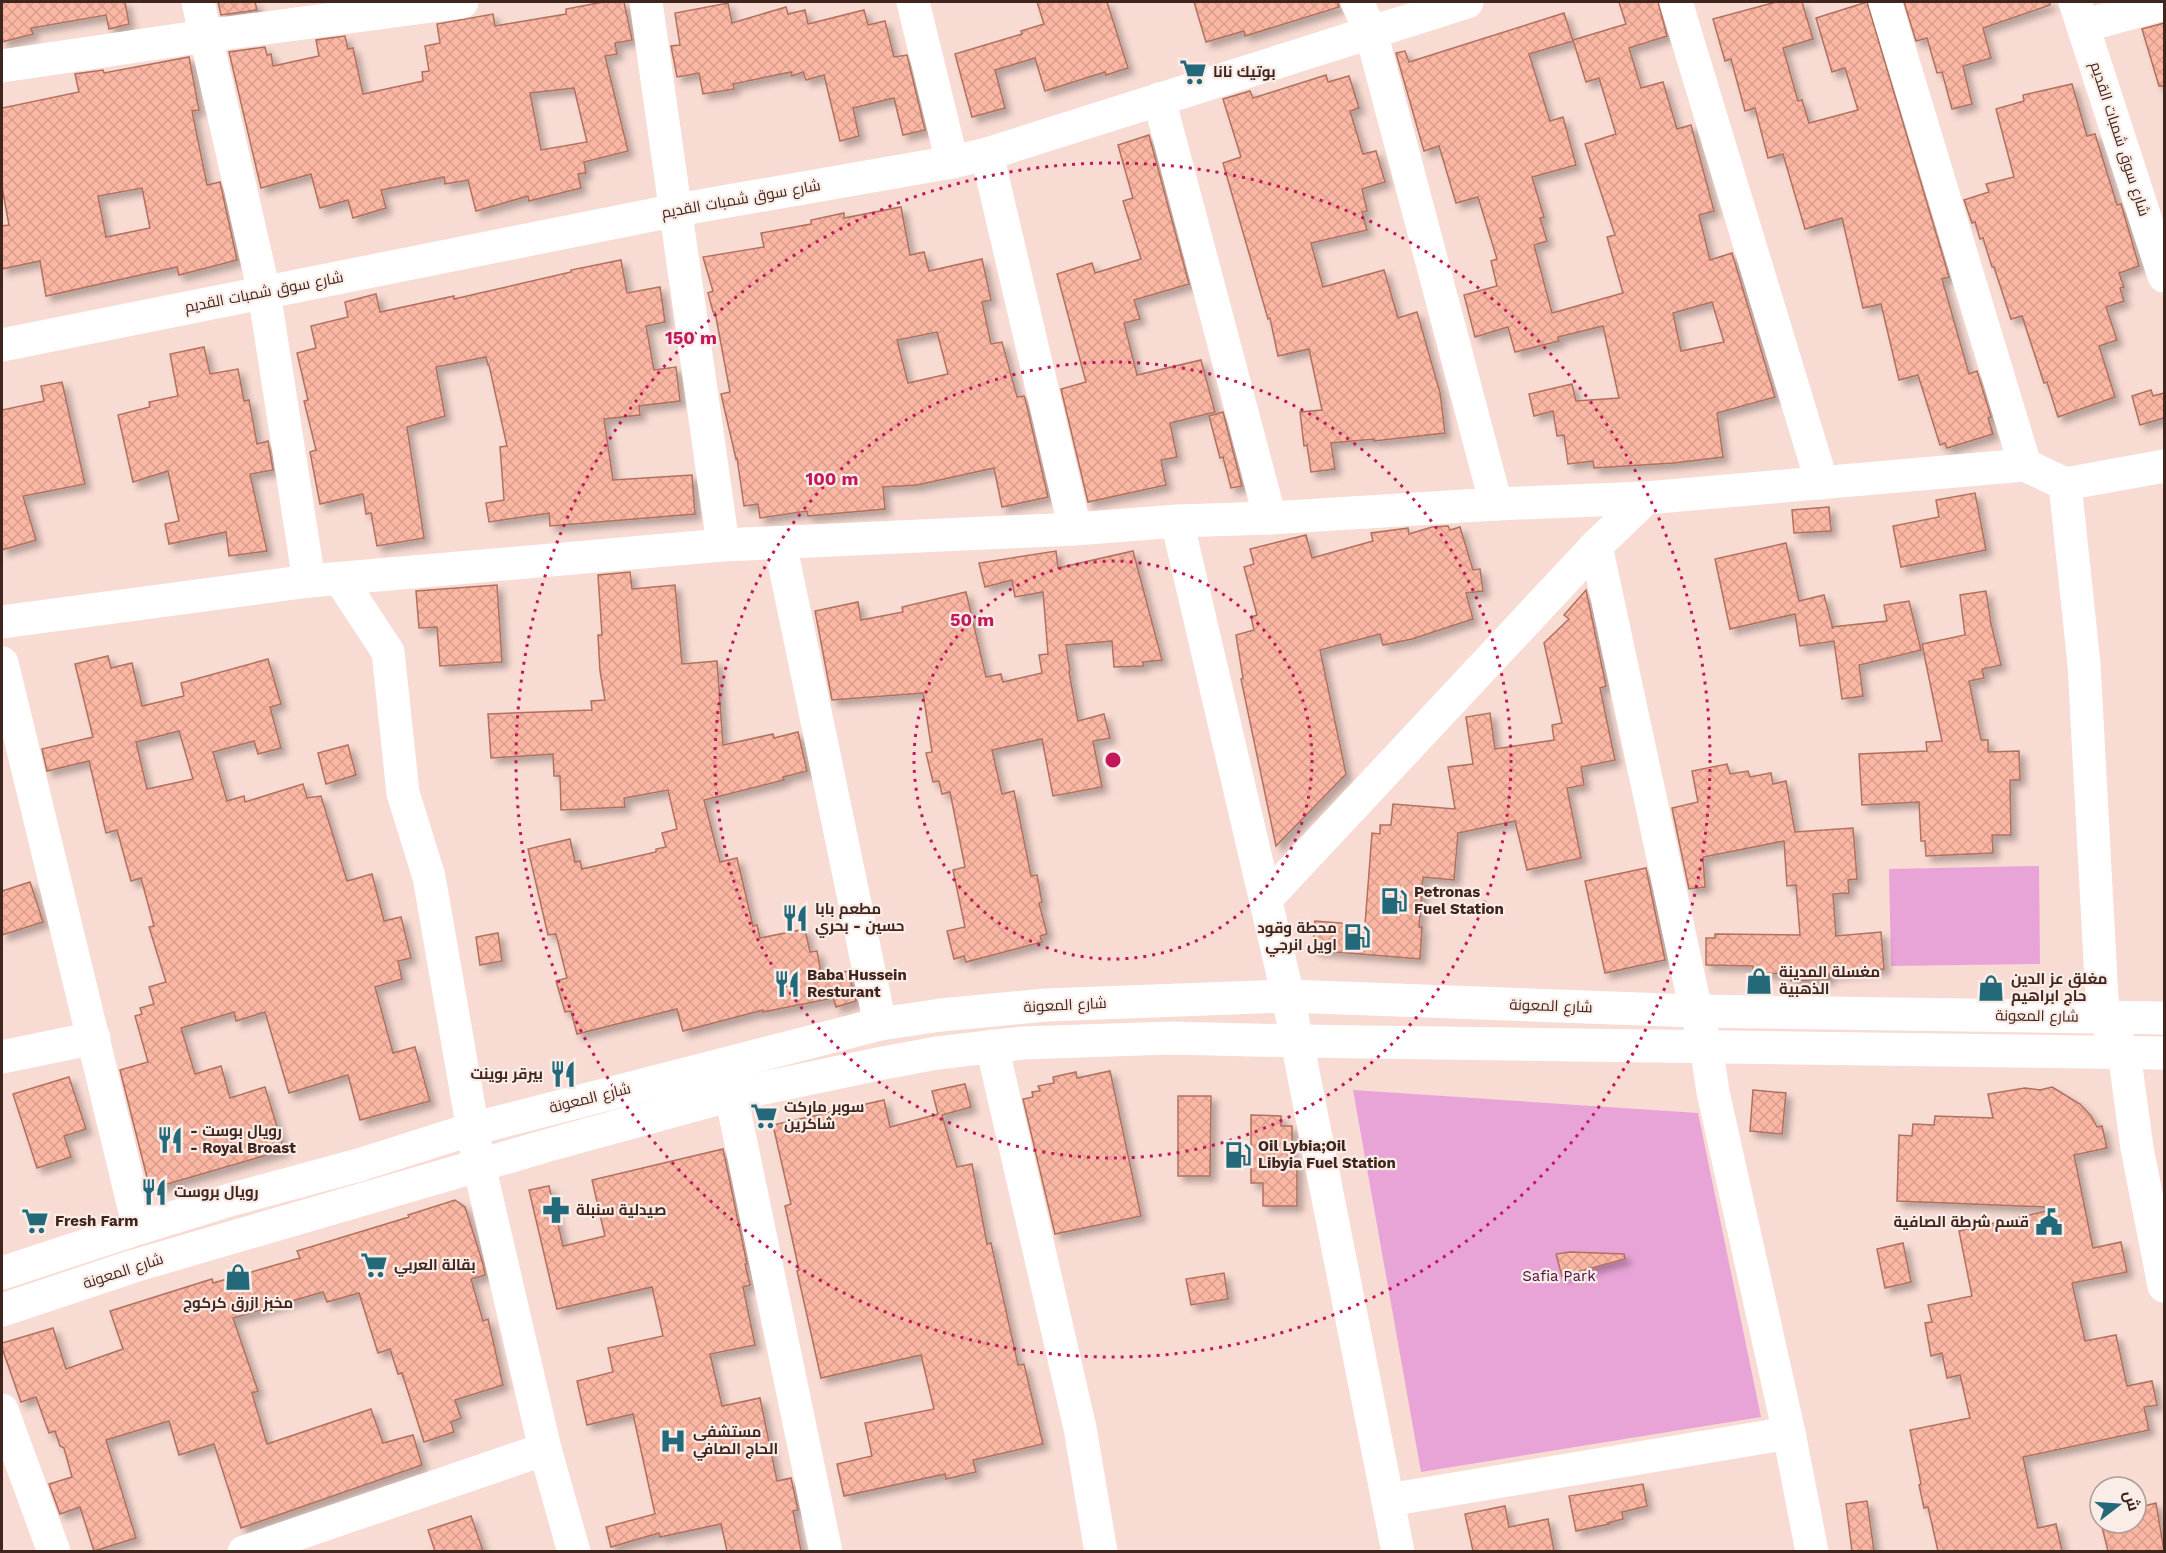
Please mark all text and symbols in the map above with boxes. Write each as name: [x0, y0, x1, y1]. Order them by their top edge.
supermarket icon: بوتيك نانا: [1178, 57, 1208, 87]
street label: شارع سوق شمبات القديم: [2085, 60, 2153, 219]
place label: بوتيك نانا: [1213, 63, 1276, 81]
street label: شارع سوق شمبات القديم: [660, 176, 822, 224]
street label: شارع سوق شمبات القديم: [183, 268, 345, 318]
text: 150 m: [665, 327, 717, 348]
text: 100 m: [805, 468, 859, 489]
text: 50 m: [950, 609, 994, 630]
centre of rings: [1103, 750, 1123, 770]
place label: Petronas Fuel Station: [1414, 883, 1504, 918]
fuel station icon: Petronas Fuel Station: [1379, 886, 1409, 916]
place label: مطعم بابا حسين - بحري: [815, 900, 905, 938]
restaurant icon: مطعم بابا حسين - بحري: [780, 903, 810, 933]
place label: محطة وقود اويل انرجي: [1257, 919, 1337, 957]
fuel station icon: محطة وقود اويل انرجي: [1342, 922, 1372, 952]
place label: مغسلة المدينة الذهبية: [1779, 963, 1880, 998]
place label: Baba Hussein Resturant: [807, 966, 907, 1001]
shop icon: مغسلة المدينة الذهبية: [1744, 966, 1774, 996]
restaurant icon: Baba Hussein Resturant: [772, 969, 802, 999]
place label: مغلق عز الدين حاج ابراهيم: [2011, 970, 2107, 1006]
shop icon: مغلق عز الدين حاج ابراهيم: [1976, 973, 2006, 1003]
street label: شارع المعونة: [1023, 994, 1107, 1018]
street label: شارع المعونة: [1509, 996, 1593, 1018]
street label: شارع المعونة: [1995, 1006, 2079, 1028]
restaurant icon: بيرقر بوينت: [548, 1059, 578, 1089]
place label: بيرقر بوينت: [470, 1065, 543, 1083]
street label: شارع المعونة: [547, 1079, 633, 1119]
place label: سوبر ماركت شاكرين: [784, 1098, 864, 1133]
supermarket icon: سوبر ماركت شاكرين: [749, 1101, 779, 1131]
place label: - رويال بوست - Royal Broast: [190, 1122, 296, 1157]
restaurant icon: - رويال بوست - Royal Broast: [155, 1125, 185, 1155]
place label: Oil Lybia;Oil Libyia Fuel Station: [1258, 1137, 1396, 1172]
fuel station icon: Oil Lybia;Oil Libyia Fuel Station: [1223, 1140, 1253, 1170]
restaurant icon: رويال بروست: [139, 1177, 169, 1207]
place label: رويال بروست: [174, 1183, 259, 1201]
pharmacy icon: صيدلية سنبلة: [541, 1195, 571, 1225]
place label: صيدلية سنبلة: [576, 1201, 666, 1219]
supermarket icon: Fresh Farm: [20, 1206, 50, 1236]
public building icon: قسم شرطة الصافية: [2034, 1207, 2064, 1237]
place label: Fresh Farm: [55, 1212, 138, 1230]
place label: قسم شرطة الصافية: [1894, 1213, 2029, 1232]
street label: شارع المعونة: [81, 1250, 166, 1294]
supermarket icon: بقالة العربي: [359, 1250, 389, 1280]
place label: بقالة العربي: [394, 1256, 476, 1277]
shop icon: مخبز ازرق كركوج: [223, 1262, 253, 1292]
park label: Safia Park: [1522, 1267, 1596, 1285]
place label: مخبز ازرق كركوج: [183, 1294, 293, 1313]
place label: مستشفى الحاج الصافي: [693, 1423, 778, 1461]
hospital icon: مستشفى الحاج الصافي: [658, 1426, 688, 1456]
north arrow: [2088, 1475, 2148, 1535]
text: ش: [2120, 1488, 2144, 1513]

